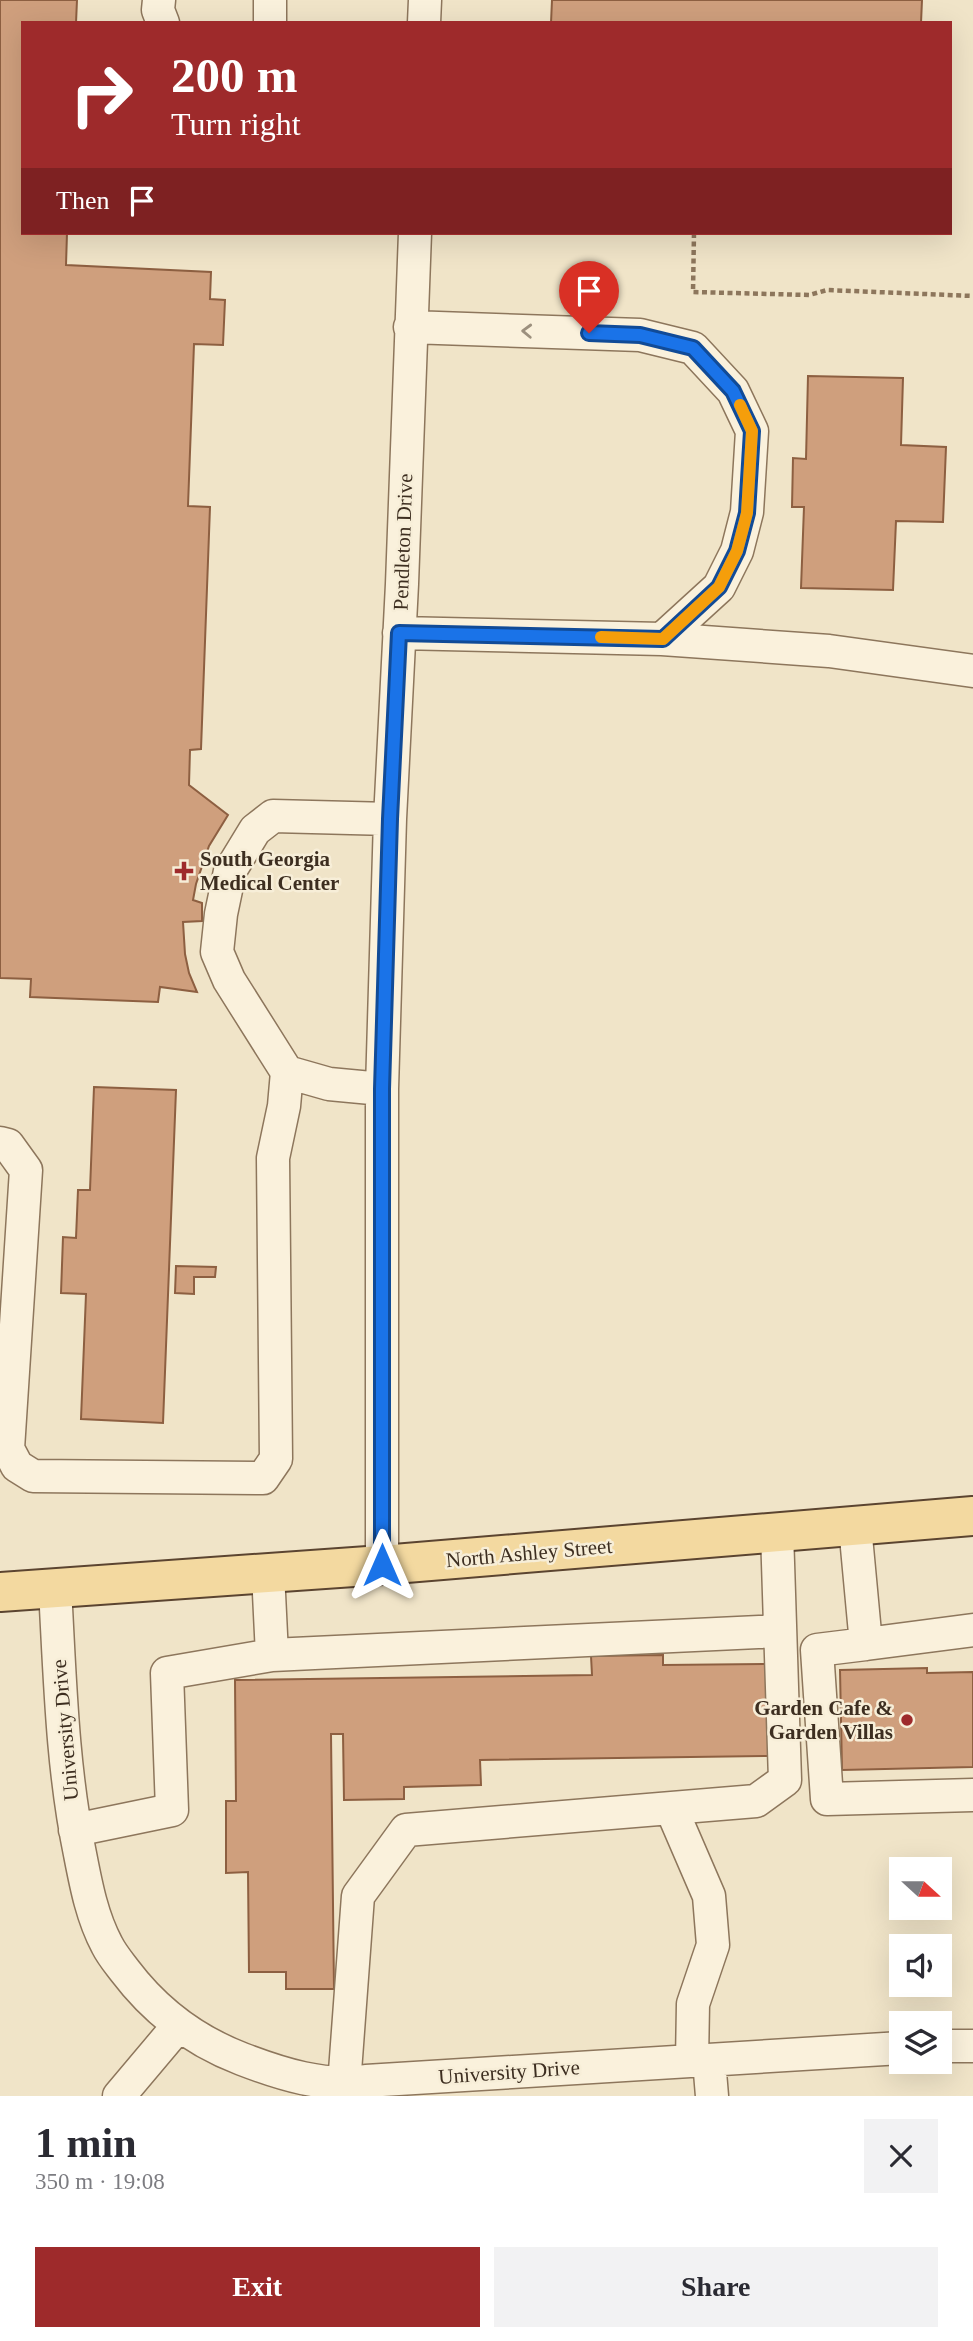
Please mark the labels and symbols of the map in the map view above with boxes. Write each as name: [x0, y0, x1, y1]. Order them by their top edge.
pin: [559, 261, 619, 333]
one-way arrow: [521, 323, 532, 338]
street label: Pendleton Drive: [389, 473, 417, 611]
place label: South Georgia Medical Center: [200, 847, 339, 895]
marker: South Georgia Medical Center: [174, 861, 194, 881]
position arrow: [345, 1528, 419, 1602]
street label: North Ashley Street: [445, 1534, 613, 1572]
street label: University Drive: [47, 1658, 83, 1802]
place label: Garden Cafe & Garden Villas: [754, 1696, 893, 1744]
marker: Garden Cafe & Garden Villas: [899, 1712, 915, 1728]
north arrow: [889, 1857, 952, 1920]
street label: University Drive: [437, 2055, 581, 2089]

